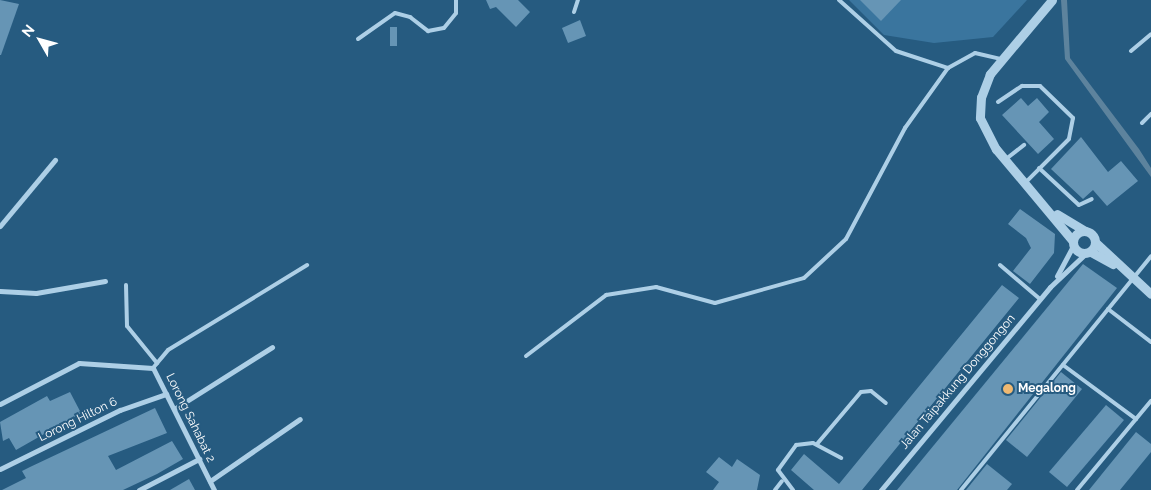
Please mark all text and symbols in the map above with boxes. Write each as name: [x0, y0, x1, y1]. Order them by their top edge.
north arrow: [15, 15, 65, 65]
text: N: [19, 22, 38, 40]
street label: Jalan Taipakkung Donggongon: [897, 312, 1019, 452]
street label: Lorong Sahabat 2: [162, 371, 218, 465]
place label: Megalong: [1018, 382, 1076, 396]
marker: Megalong: [1002, 383, 1014, 395]
street label: Lorong Hilton 6: [36, 395, 120, 445]

